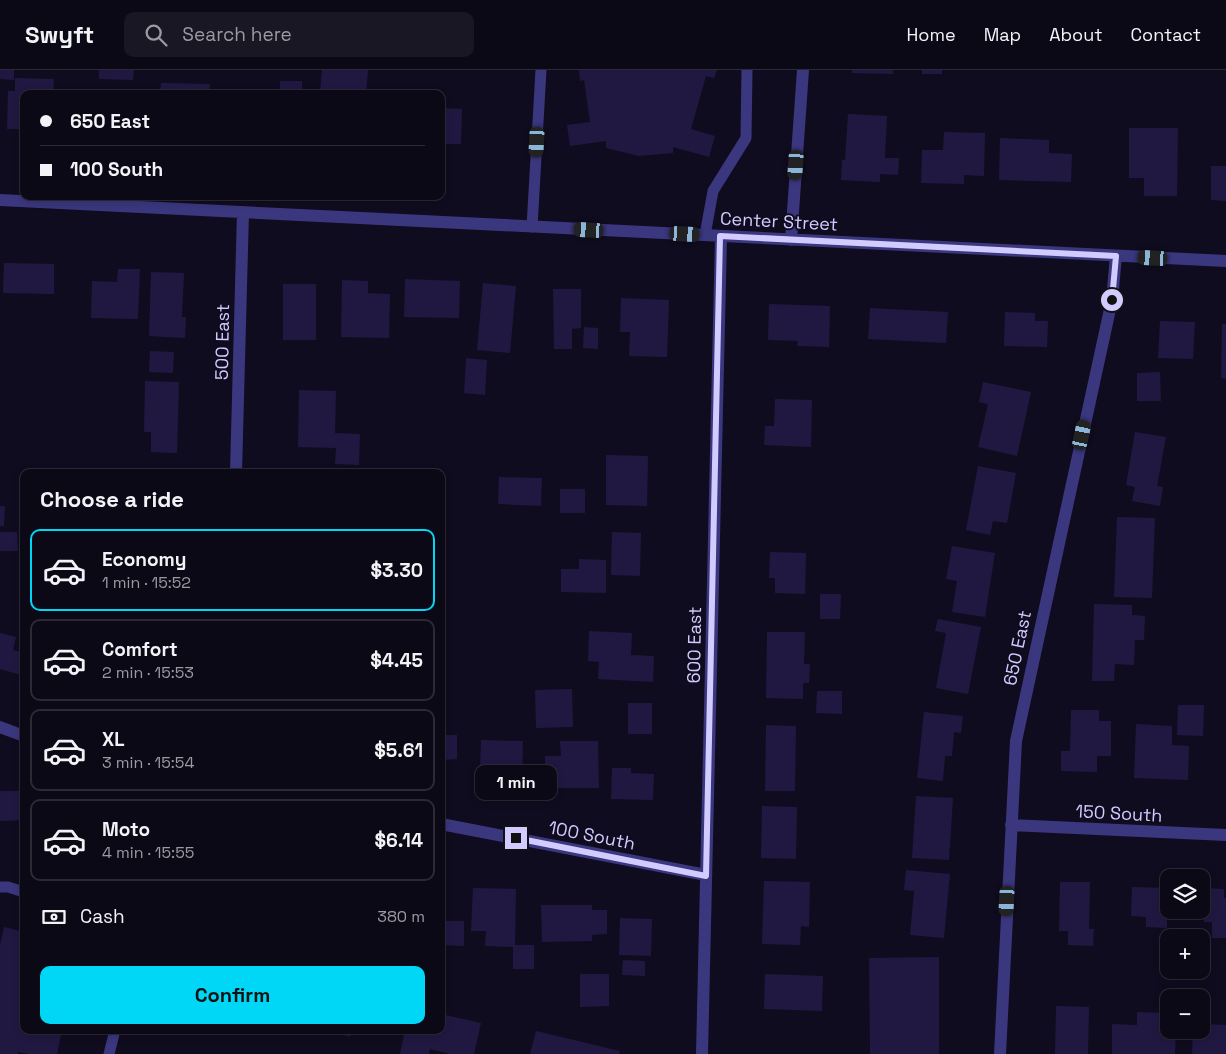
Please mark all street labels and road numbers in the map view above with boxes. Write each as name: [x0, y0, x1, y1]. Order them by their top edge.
street label: Center Street: [719, 206, 839, 236]
street label: 500 East: [210, 304, 234, 380]
street label: 600 East: [682, 606, 706, 684]
street label: 650 East: [998, 608, 1036, 688]
street label: 150 South: [1075, 799, 1163, 827]
street label: 100 South: [547, 815, 637, 855]

